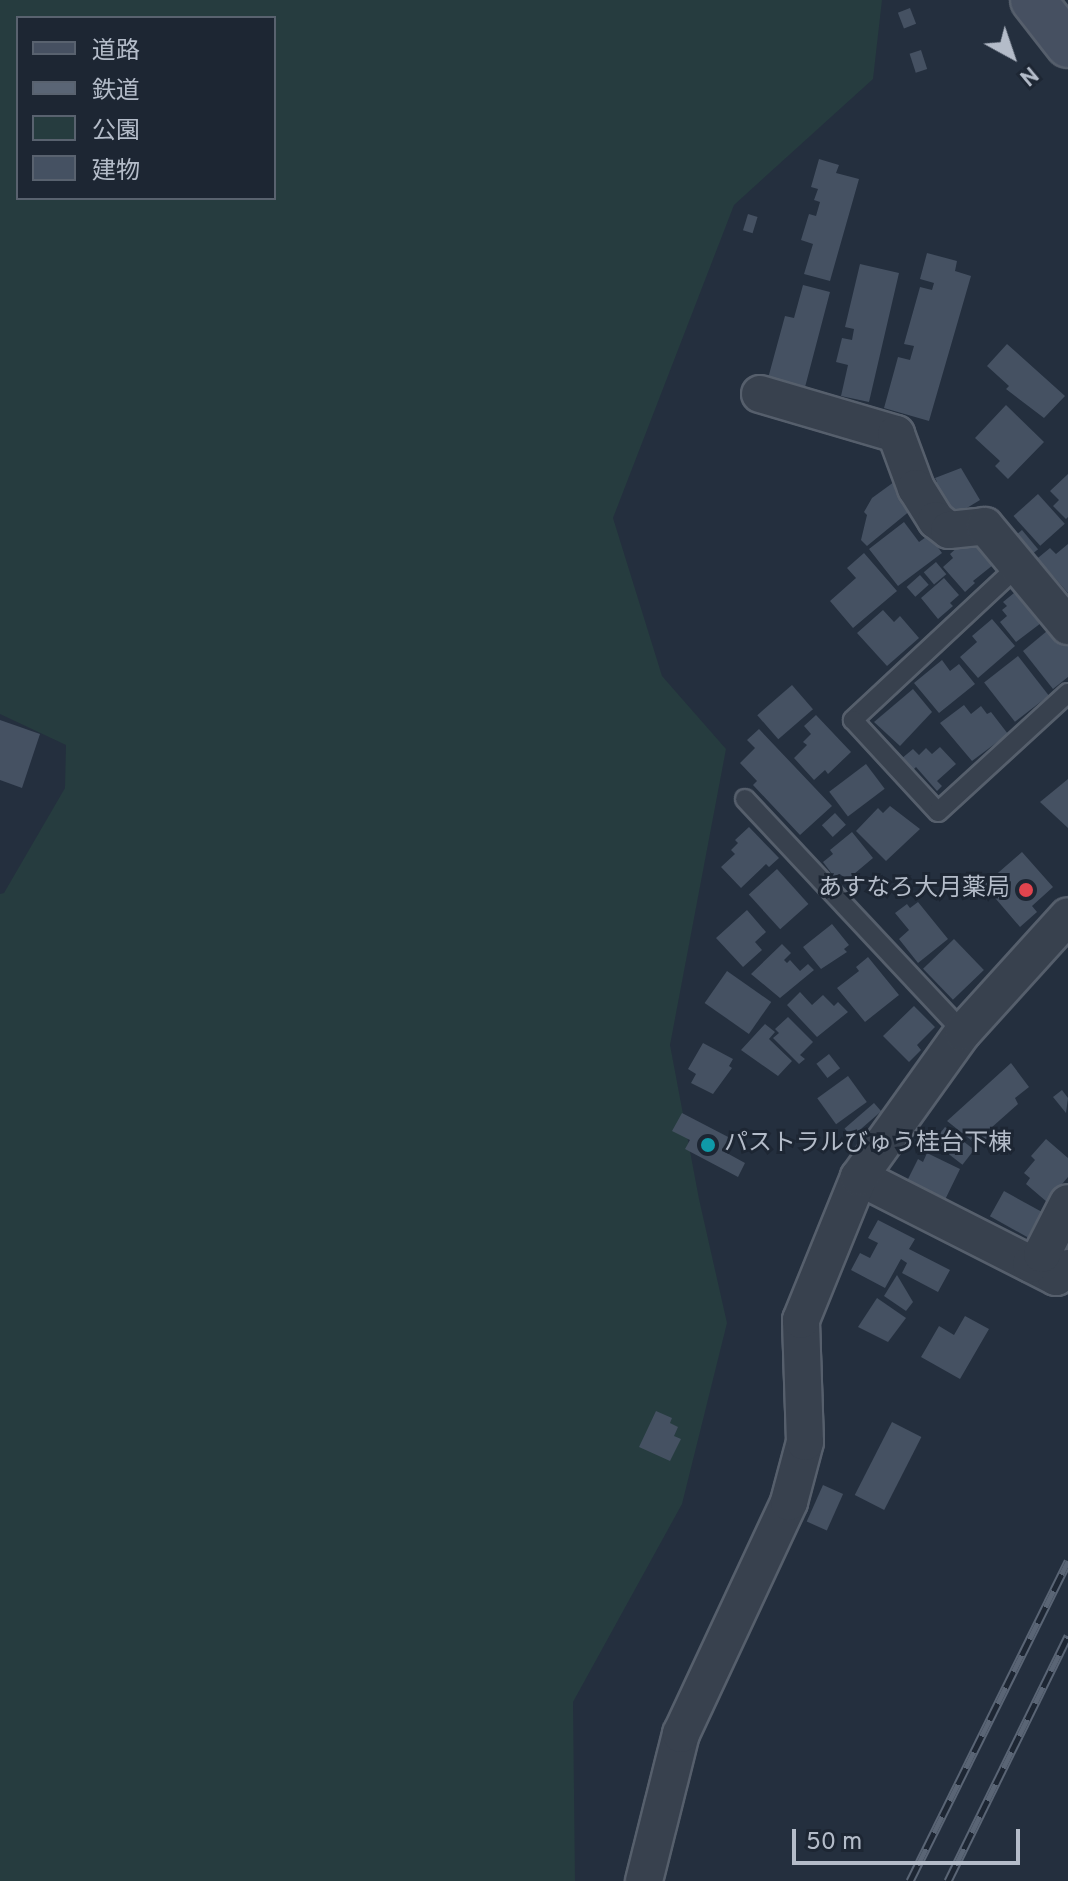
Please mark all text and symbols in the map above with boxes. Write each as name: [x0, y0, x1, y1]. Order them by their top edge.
legend: [16, 16, 276, 200]
north arrow: [972, 16, 1052, 96]
text: 道路: [92, 37, 140, 67]
text: N: [1013, 59, 1042, 90]
text: 鉄道: [92, 77, 140, 107]
text: 公園: [92, 117, 140, 147]
text: 建物: [92, 157, 140, 187]
place label: あすなろ大月薬局: [818, 876, 1010, 904]
marker: あすなろ大月薬局: [1017, 881, 1035, 899]
place label: パストラルびゅう桂台下棟: [724, 1131, 1012, 1159]
marker: パストラルびゅう桂台下棟: [699, 1136, 717, 1154]
scale bar: [796, 1813, 1024, 1863]
text: 50 m: [806, 1828, 862, 1858]

